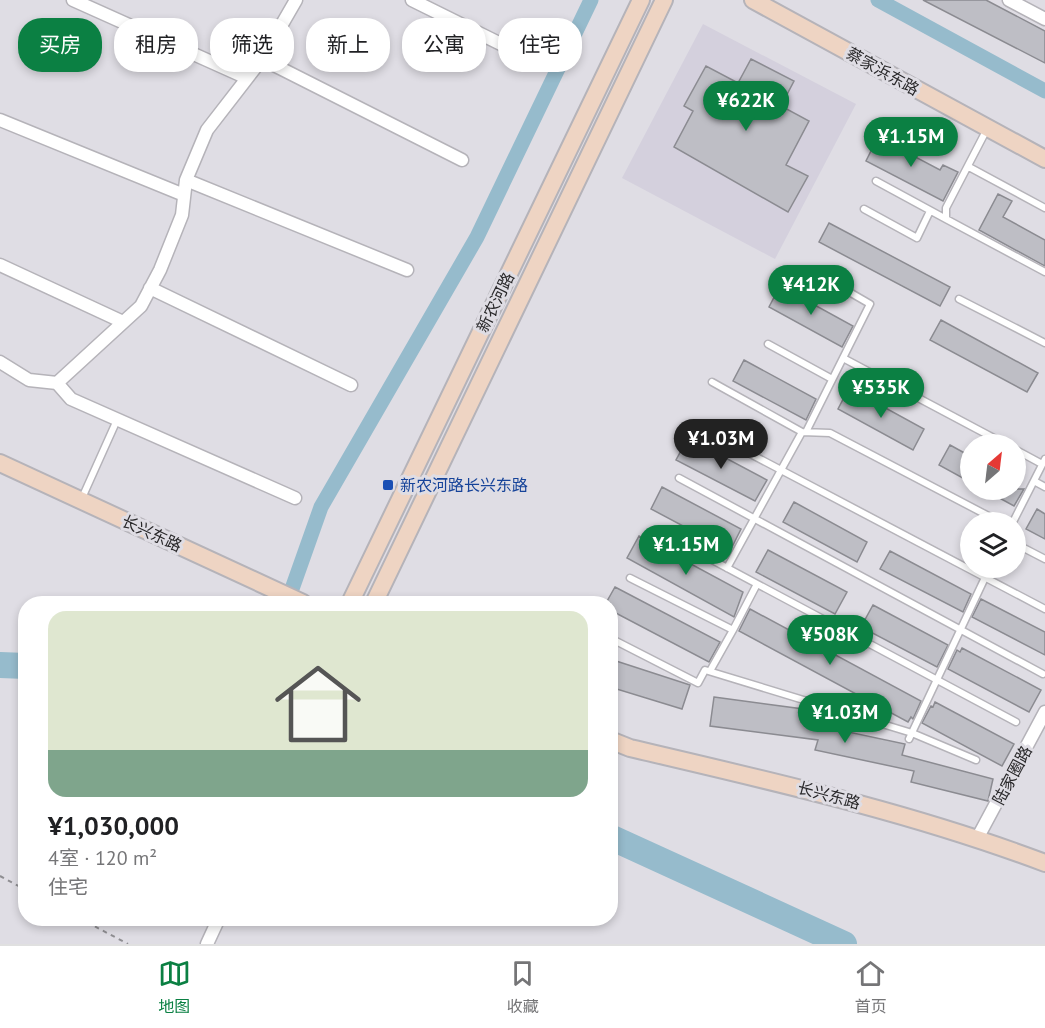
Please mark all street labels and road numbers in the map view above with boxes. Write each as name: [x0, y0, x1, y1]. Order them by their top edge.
street label: 蔡家浜东路: [843, 43, 923, 99]
street label: 新农河路: [472, 269, 518, 335]
street label: 长兴东路: [119, 510, 185, 556]
street label: 陆家圈路: [988, 742, 1036, 808]
street label: 长兴东路: [795, 777, 863, 813]

